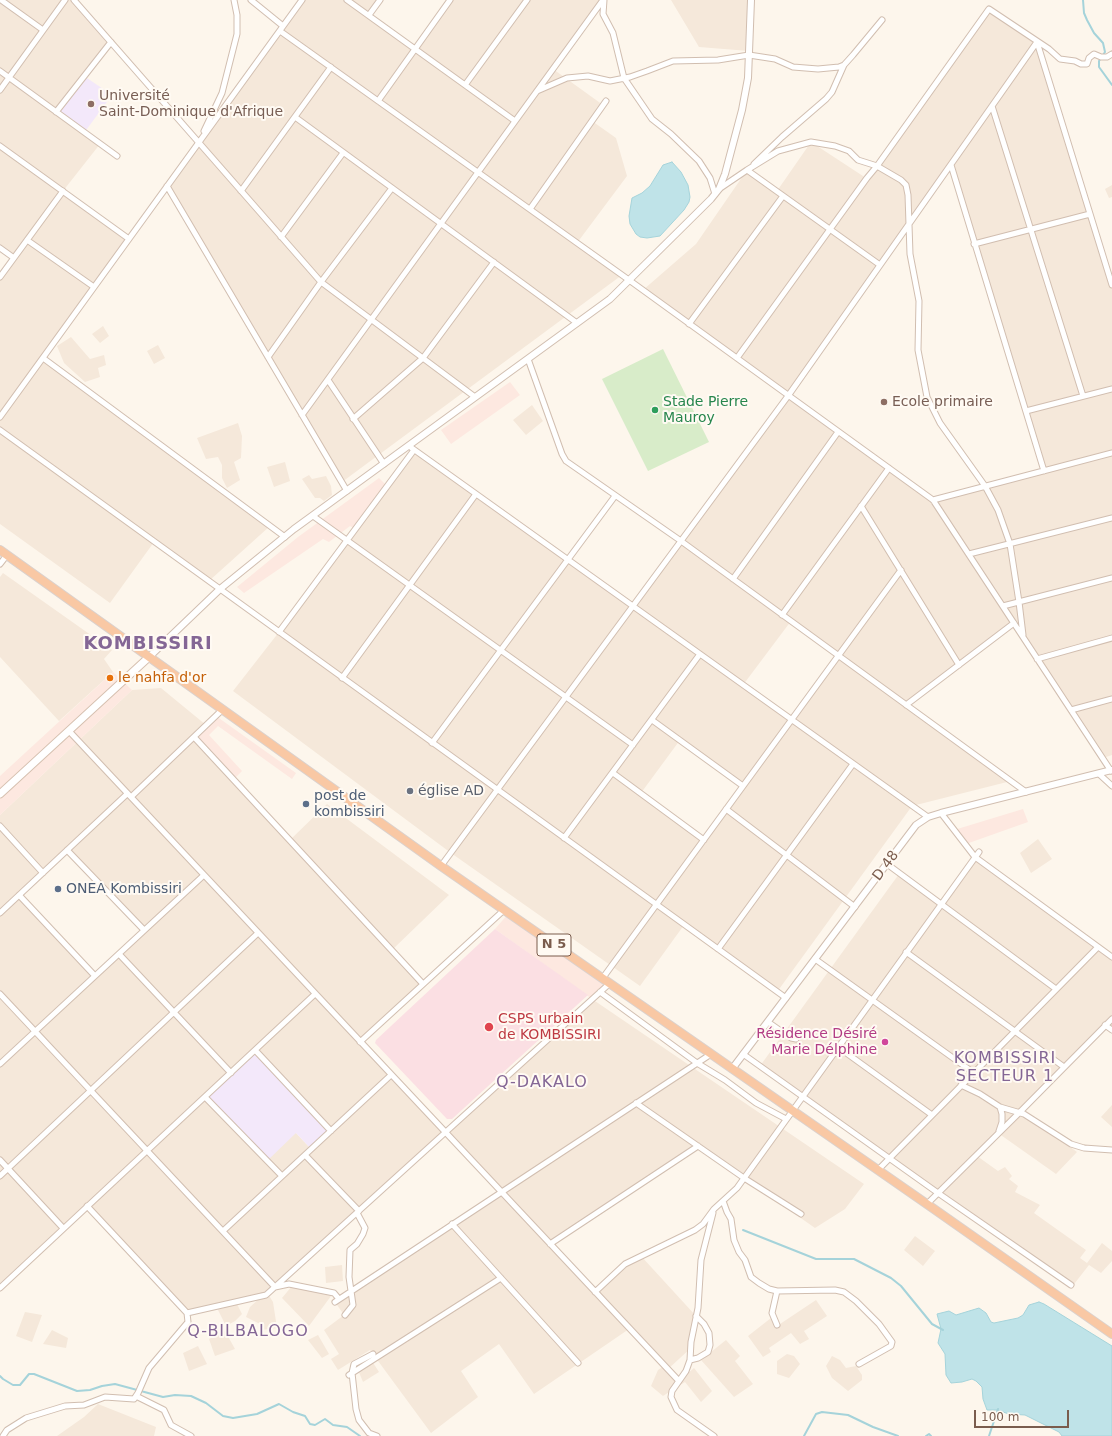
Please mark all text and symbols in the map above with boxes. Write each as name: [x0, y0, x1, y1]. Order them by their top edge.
place label: Université Saint-Dominique d'Afrique: [99, 88, 283, 120]
marker: Université Saint-Dominique d'Afrique: [86, 99, 96, 109]
place label: Stade Pierre Mauroy: [663, 394, 748, 426]
place label: Ecole primaire: [892, 394, 993, 410]
marker: Ecole primaire: [879, 397, 889, 407]
marker: Stade Pierre Mauroy: [650, 405, 660, 415]
district label: KOMBISSIRI: [83, 633, 213, 655]
place label: le nahfa d'or: [118, 670, 206, 686]
marker: le nahfa d'or: [105, 673, 115, 683]
place label: église AD: [418, 783, 484, 799]
marker: église AD: [405, 786, 415, 796]
place label: post de kombissiri: [314, 788, 385, 820]
marker: post de kombissiri: [301, 799, 311, 809]
street label: D 48: [869, 848, 903, 884]
place label: ONEA Kombissiri: [66, 881, 182, 897]
marker: ONEA Kombissiri: [53, 884, 63, 894]
road number: N 5: [537, 934, 571, 956]
place label: CSPS urbain de KOMBISSIRI: [498, 1011, 601, 1044]
marker: CSPS urbain de KOMBISSIRI: [483, 1021, 495, 1033]
place label: Résidence Désiré Marie Délphine: [756, 1026, 877, 1058]
marker: Résidence Désiré Marie Délphine: [880, 1037, 890, 1047]
district label: KOMBISSIRI SECTEUR 1: [954, 1049, 1056, 1087]
district label: Q-DAKALO: [496, 1073, 588, 1093]
district label: Q-BILBALOGO: [187, 1322, 309, 1342]
scale bar: [976, 1402, 1071, 1428]
text: 100 m: [981, 1410, 1019, 1424]

